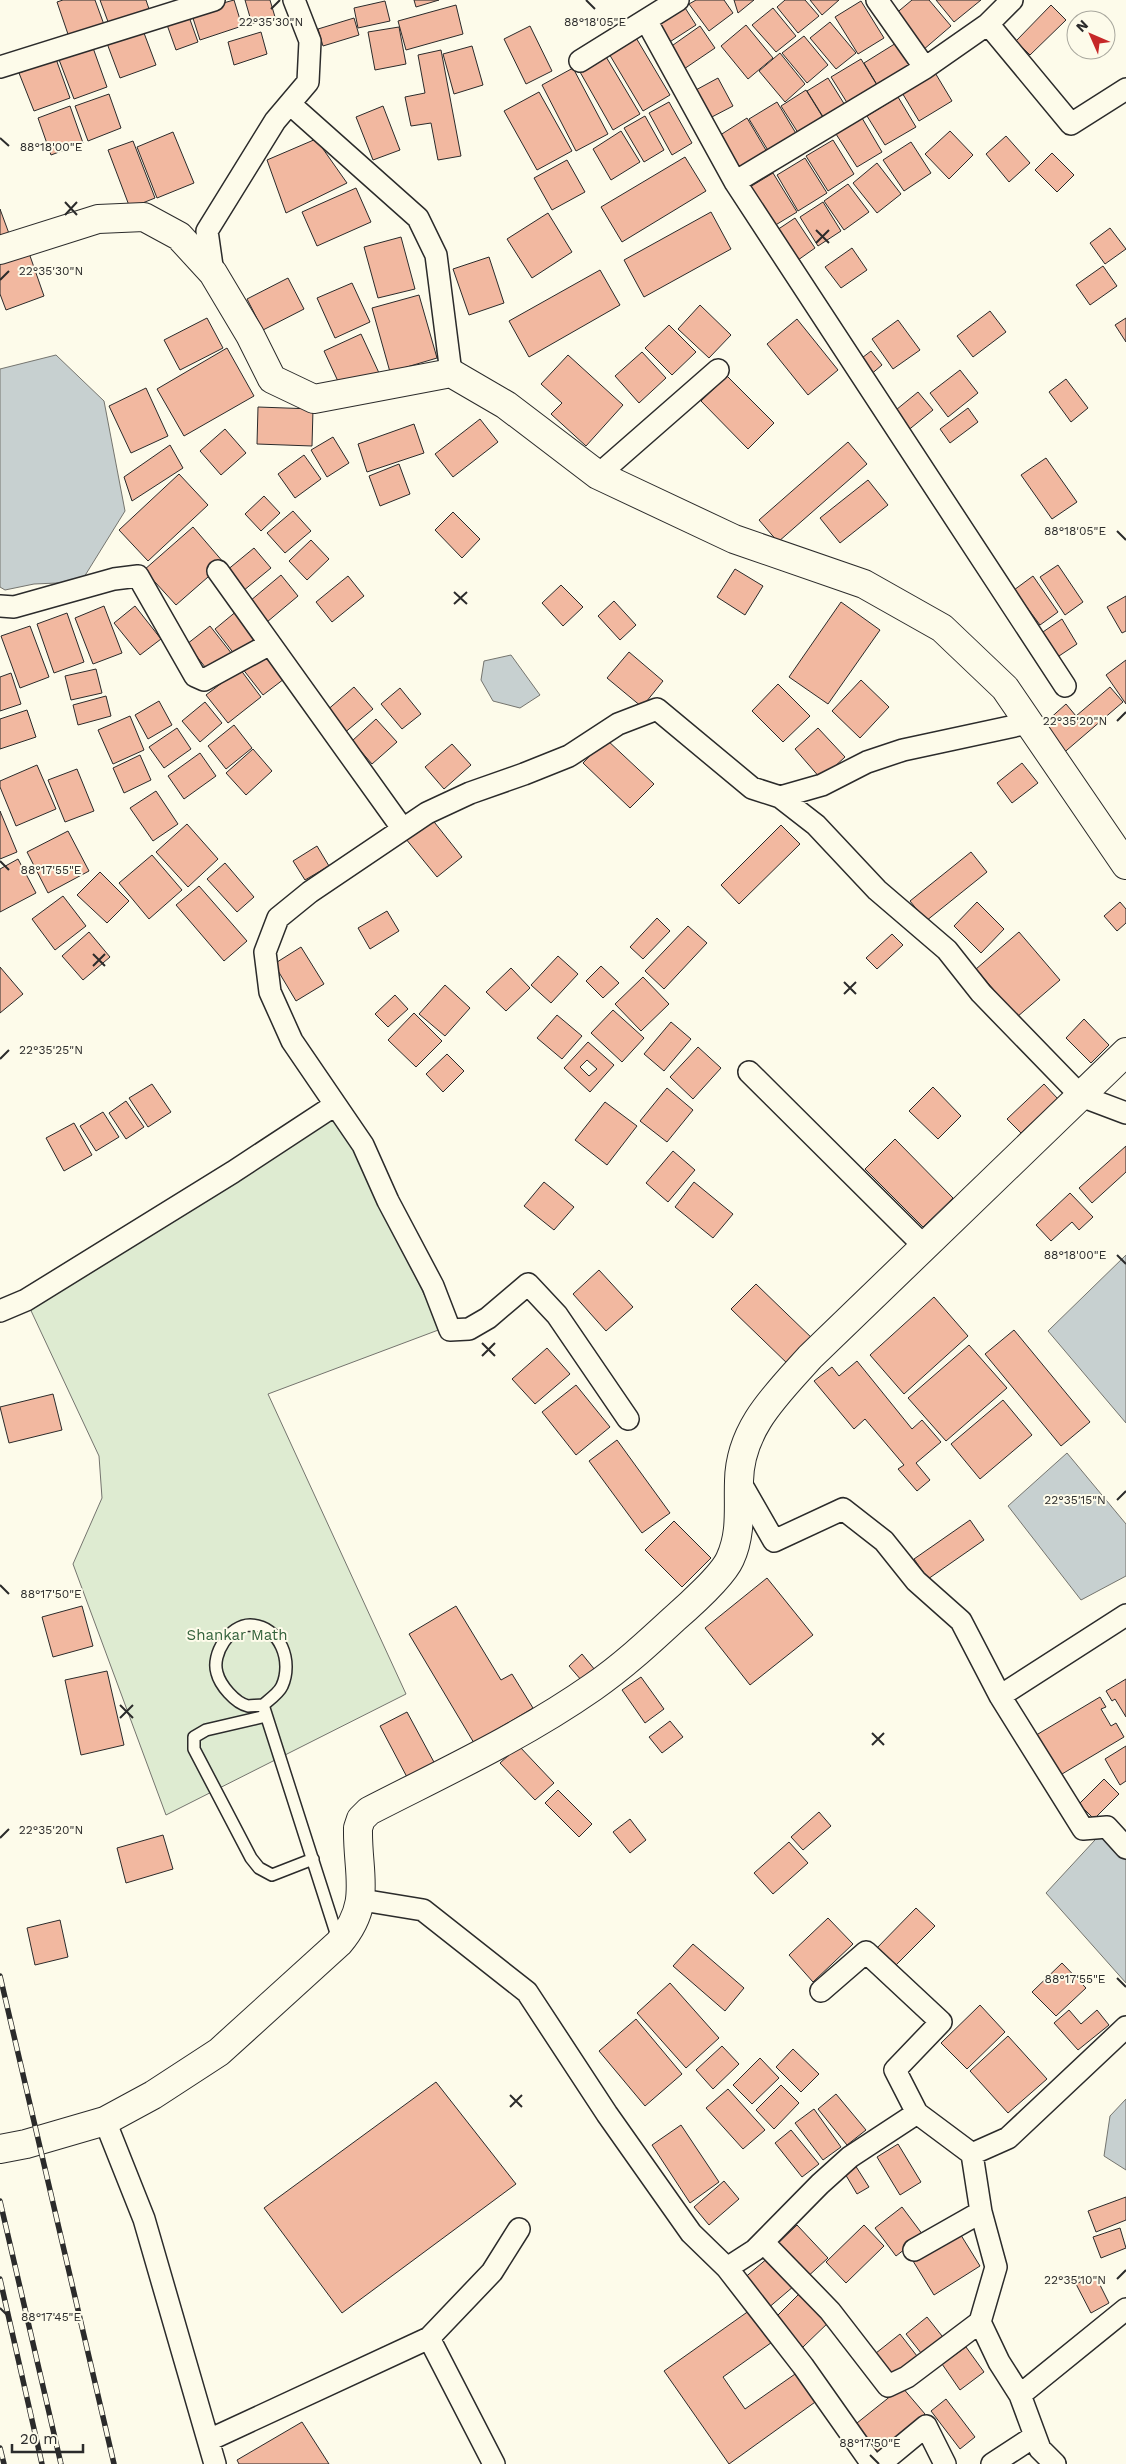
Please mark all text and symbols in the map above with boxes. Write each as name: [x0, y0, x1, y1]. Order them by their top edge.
north arrow: [1066, 10, 1116, 60]
text: 22°35'30"N: [239, 15, 303, 29]
text: 88°18'05"E: [564, 15, 626, 29]
text: N: [1072, 16, 1091, 35]
text: 88°18'00"E: [20, 140, 83, 154]
text: 22°35'30"N: [19, 264, 83, 278]
text: 88°18'05"E: [1044, 524, 1106, 538]
text: 22°35'20"N: [1043, 714, 1107, 728]
text: 88°17'55"E: [21, 863, 82, 877]
text: 22°35'25"N: [19, 1043, 83, 1057]
text: 88°18'00"E: [1044, 1248, 1107, 1262]
text: 22°35'15"N: [1044, 1493, 1106, 1507]
text: 88°17'50"E: [20, 1587, 82, 1601]
park label: Shankar Math: [187, 1626, 287, 1644]
text: 22°35'20"N: [19, 1823, 83, 1837]
text: 88°17'55"E: [1045, 1972, 1106, 1986]
text: 22°35'10"N: [1044, 2273, 1106, 2287]
text: 88°17'45"E: [21, 2310, 81, 2324]
scale bar: [12, 2422, 84, 2454]
text: 20 m: [20, 2430, 58, 2448]
text: 88°17'50"E: [839, 2436, 901, 2450]

